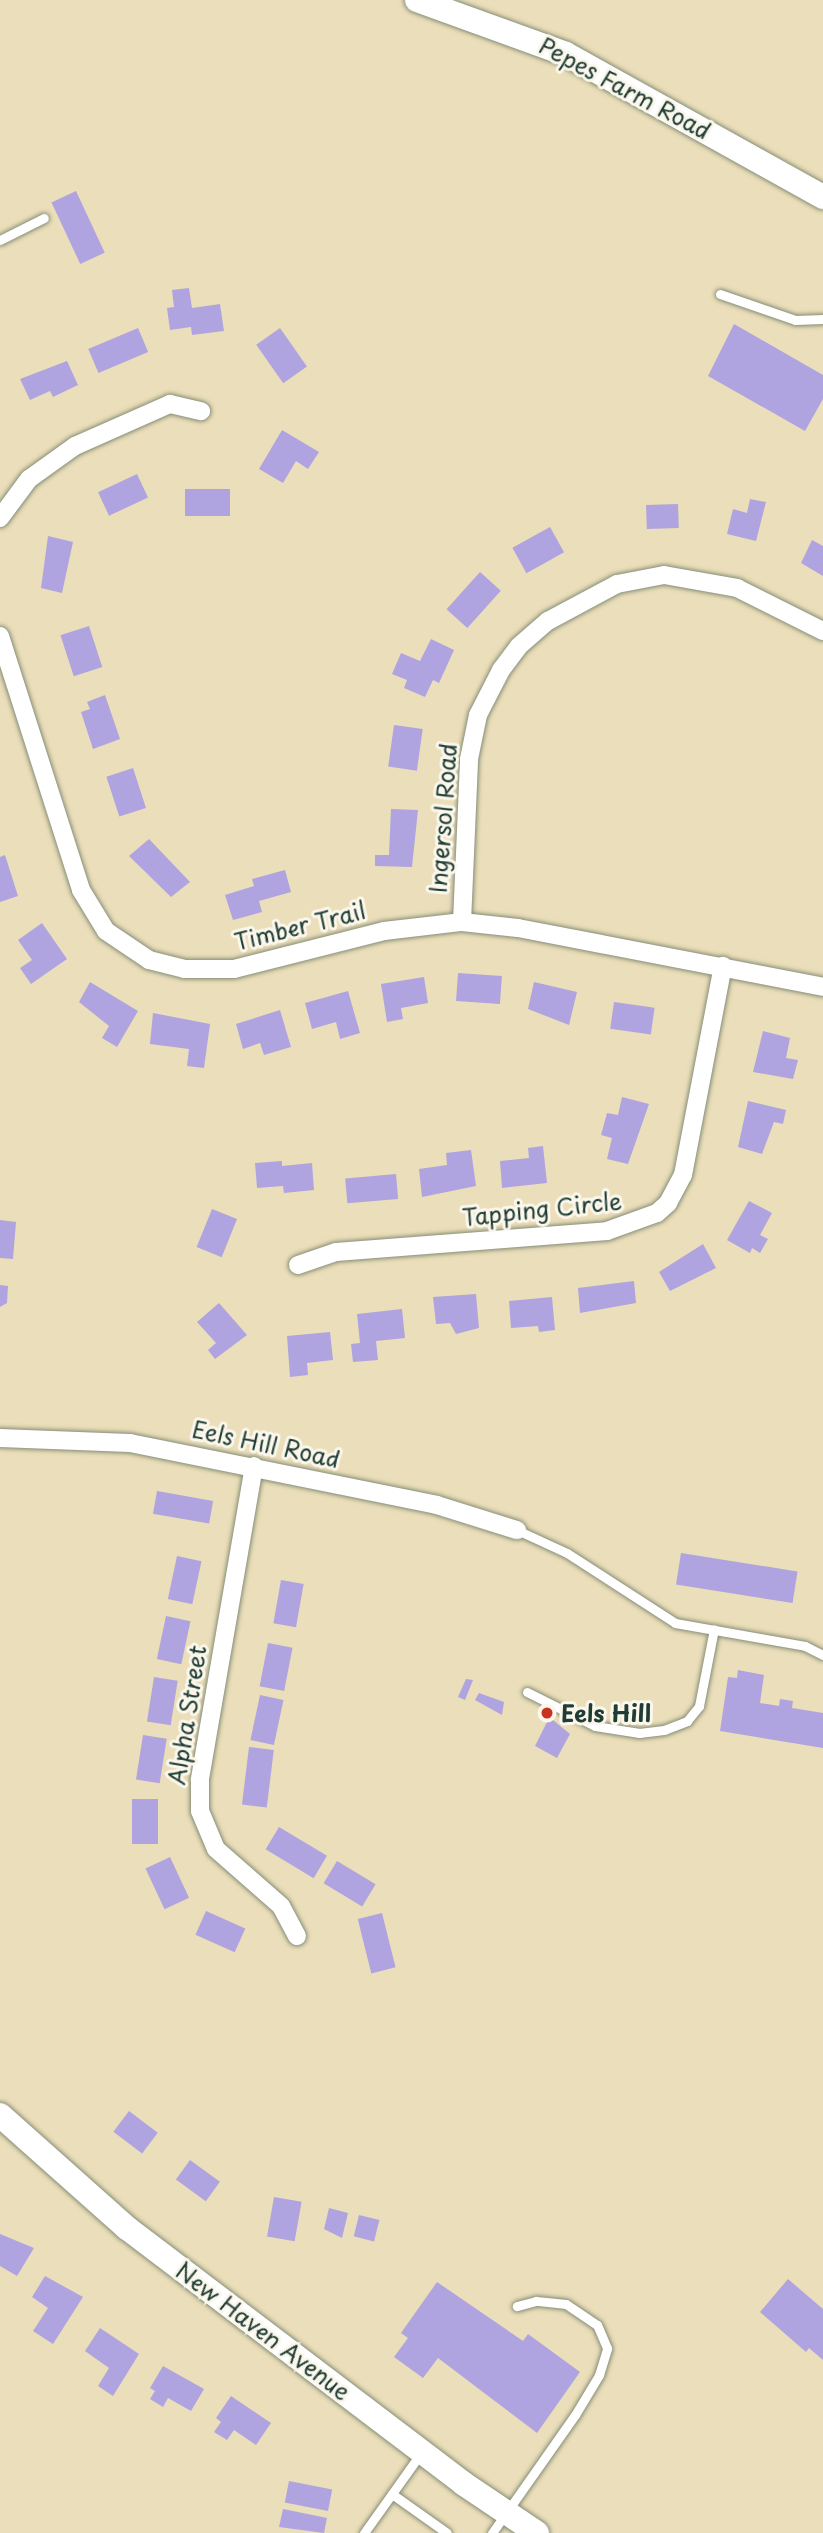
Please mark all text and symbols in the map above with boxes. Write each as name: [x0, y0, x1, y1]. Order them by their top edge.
street label: Pepes Farm Road: [534, 31, 716, 145]
street label: Ingersol Road: [424, 742, 462, 894]
street label: Timber Trail: [230, 896, 370, 956]
street label: Tapping Circle: [461, 1187, 623, 1231]
street label: Eels Hill Road: [190, 1415, 342, 1473]
street label: Alpha Street: [162, 1643, 212, 1787]
place label: Eels Hill: [561, 1699, 650, 1727]
marker: Eels Hill: [539, 1705, 555, 1721]
street label: New Haven Avenue: [170, 2256, 356, 2406]

